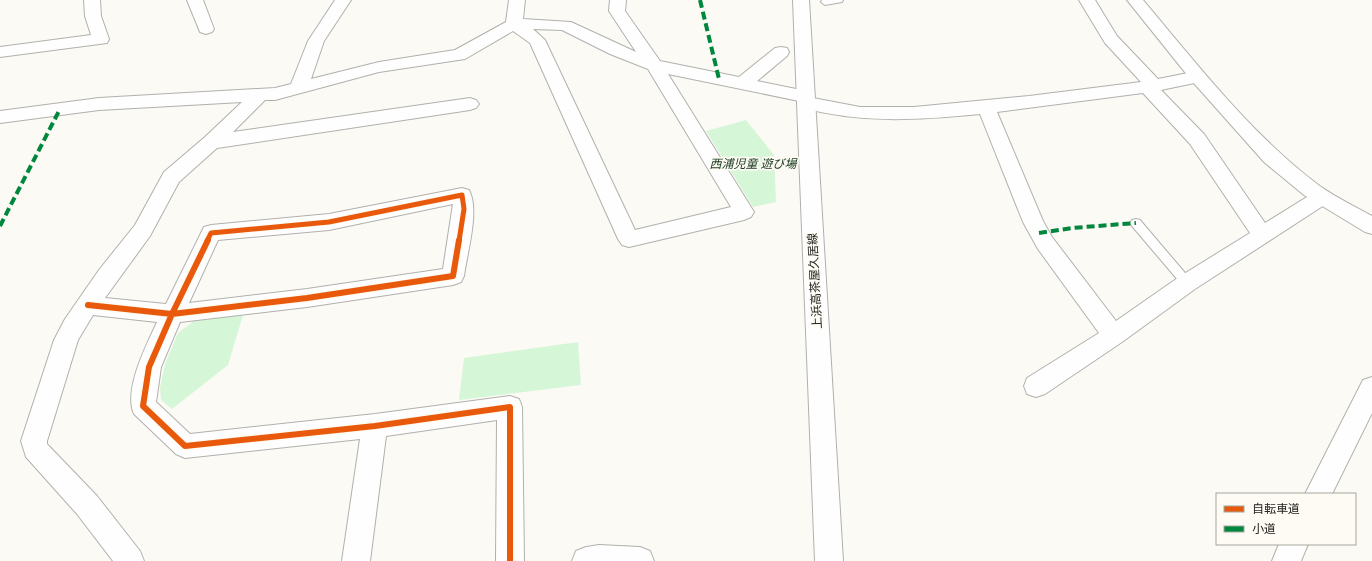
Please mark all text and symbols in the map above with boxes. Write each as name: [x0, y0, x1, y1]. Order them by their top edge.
park label: 西浦児童 遊び場: [709, 157, 798, 171]
street label: 上浜高茶屋久居線: [805, 233, 825, 329]
legend: [1216, 493, 1356, 545]
text: 自転車道: [1252, 502, 1300, 516]
text: 小道: [1252, 522, 1276, 536]

